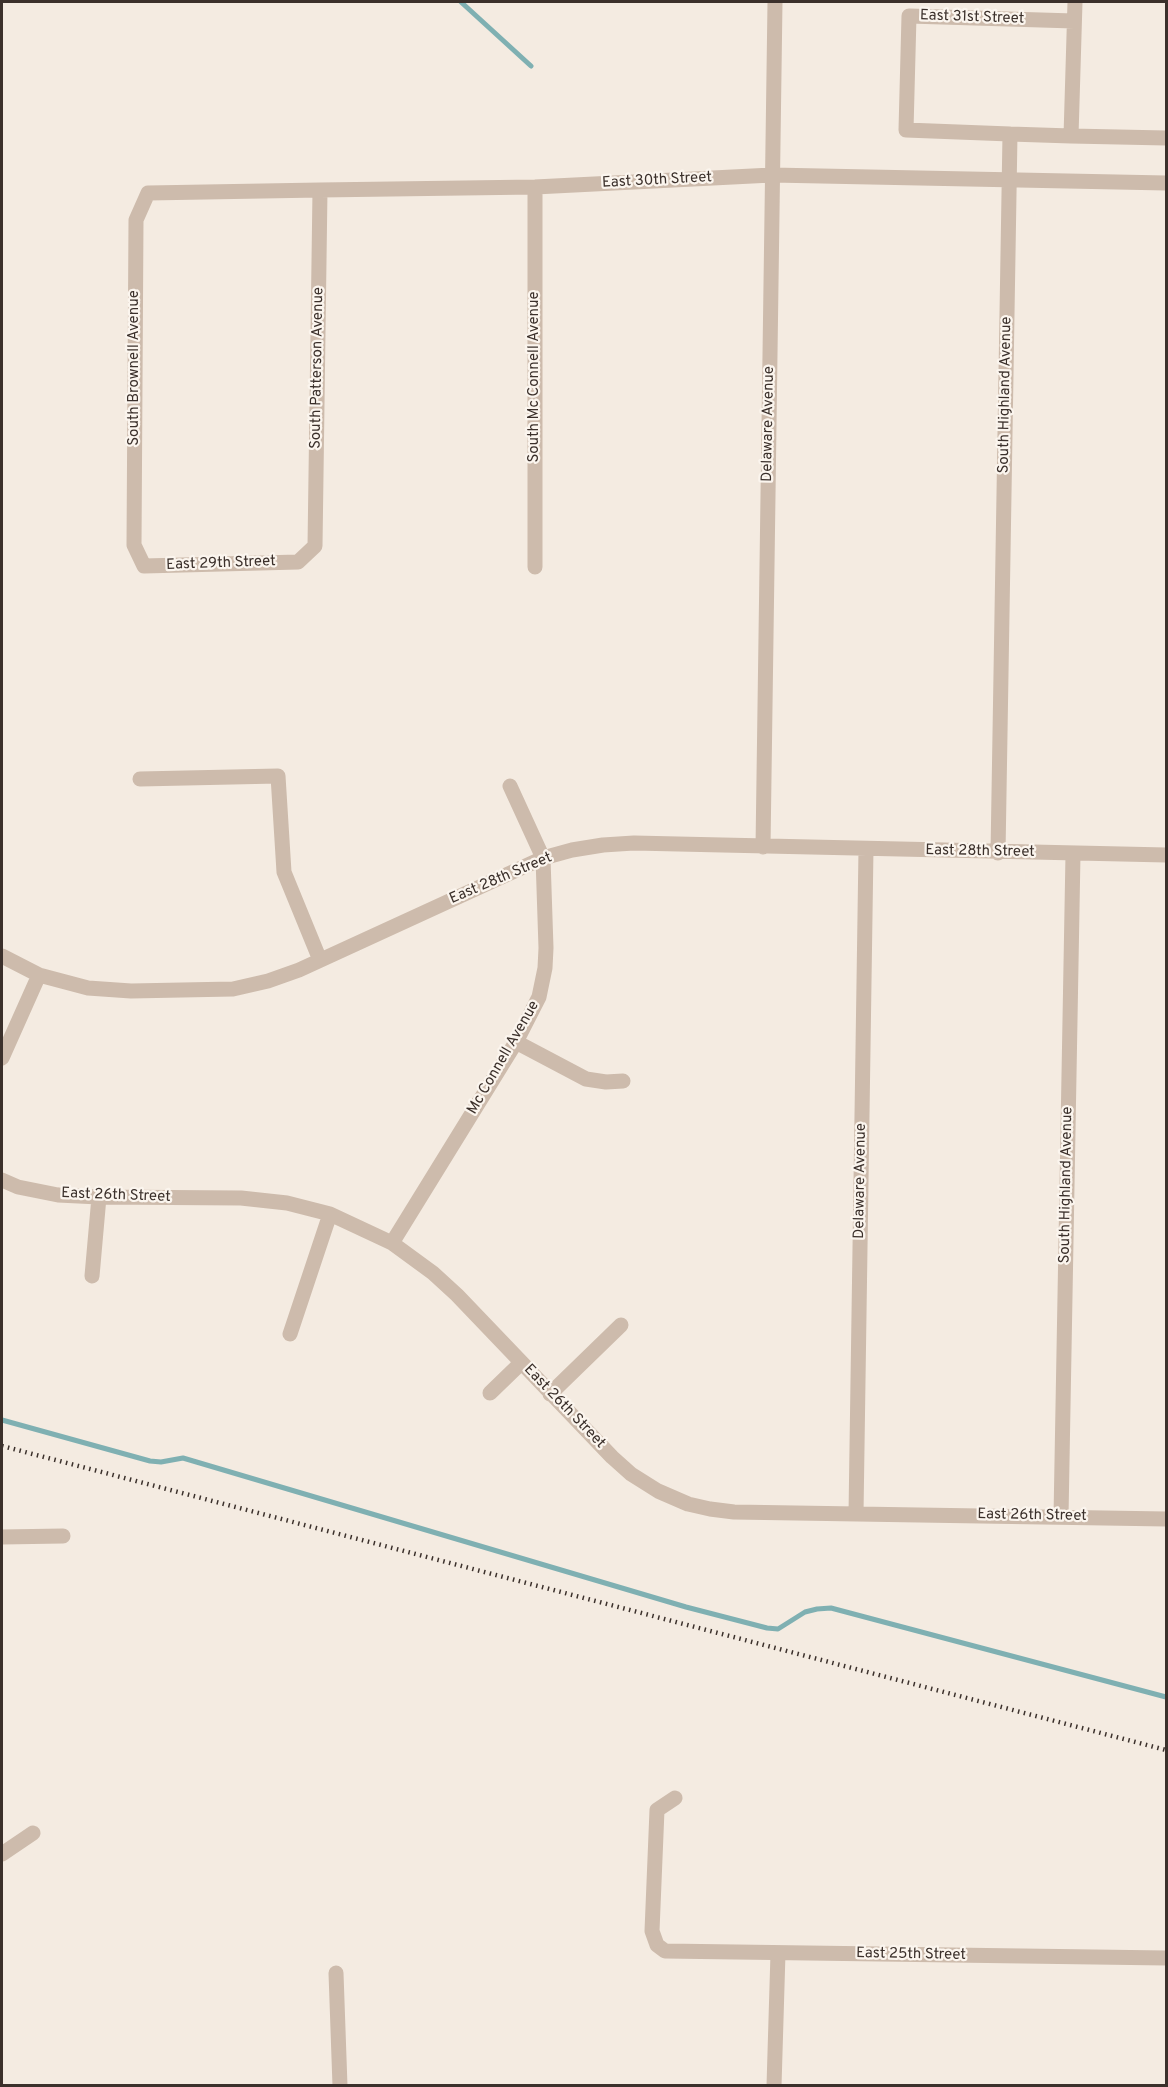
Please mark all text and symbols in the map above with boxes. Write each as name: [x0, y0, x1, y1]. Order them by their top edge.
street label: East 31st Street: [919, 7, 1025, 29]
street label: East 30th Street: [602, 169, 712, 193]
street label: South Patterson Avenue: [308, 287, 328, 449]
street label: South Brownell Avenue: [126, 290, 144, 446]
street label: South Mc Connell Avenue: [526, 292, 544, 462]
street label: South Highland Avenue: [996, 316, 1016, 474]
street label: Delaware Avenue: [759, 366, 779, 482]
street label: East 29th Street: [166, 553, 276, 575]
street label: East 28th Street: [925, 842, 1035, 862]
street label: East 28th Street: [447, 849, 555, 909]
street label: Mc Connell Avenue: [464, 998, 544, 1118]
street label: South Highland Avenue: [1057, 1106, 1077, 1264]
street label: Delaware Avenue: [851, 1123, 871, 1239]
street label: East 26th Street: [61, 1185, 171, 1207]
street label: East 26th Street: [519, 1361, 609, 1453]
street label: East 26th Street: [977, 1506, 1087, 1526]
street label: East 25th Street: [856, 1945, 966, 1965]

